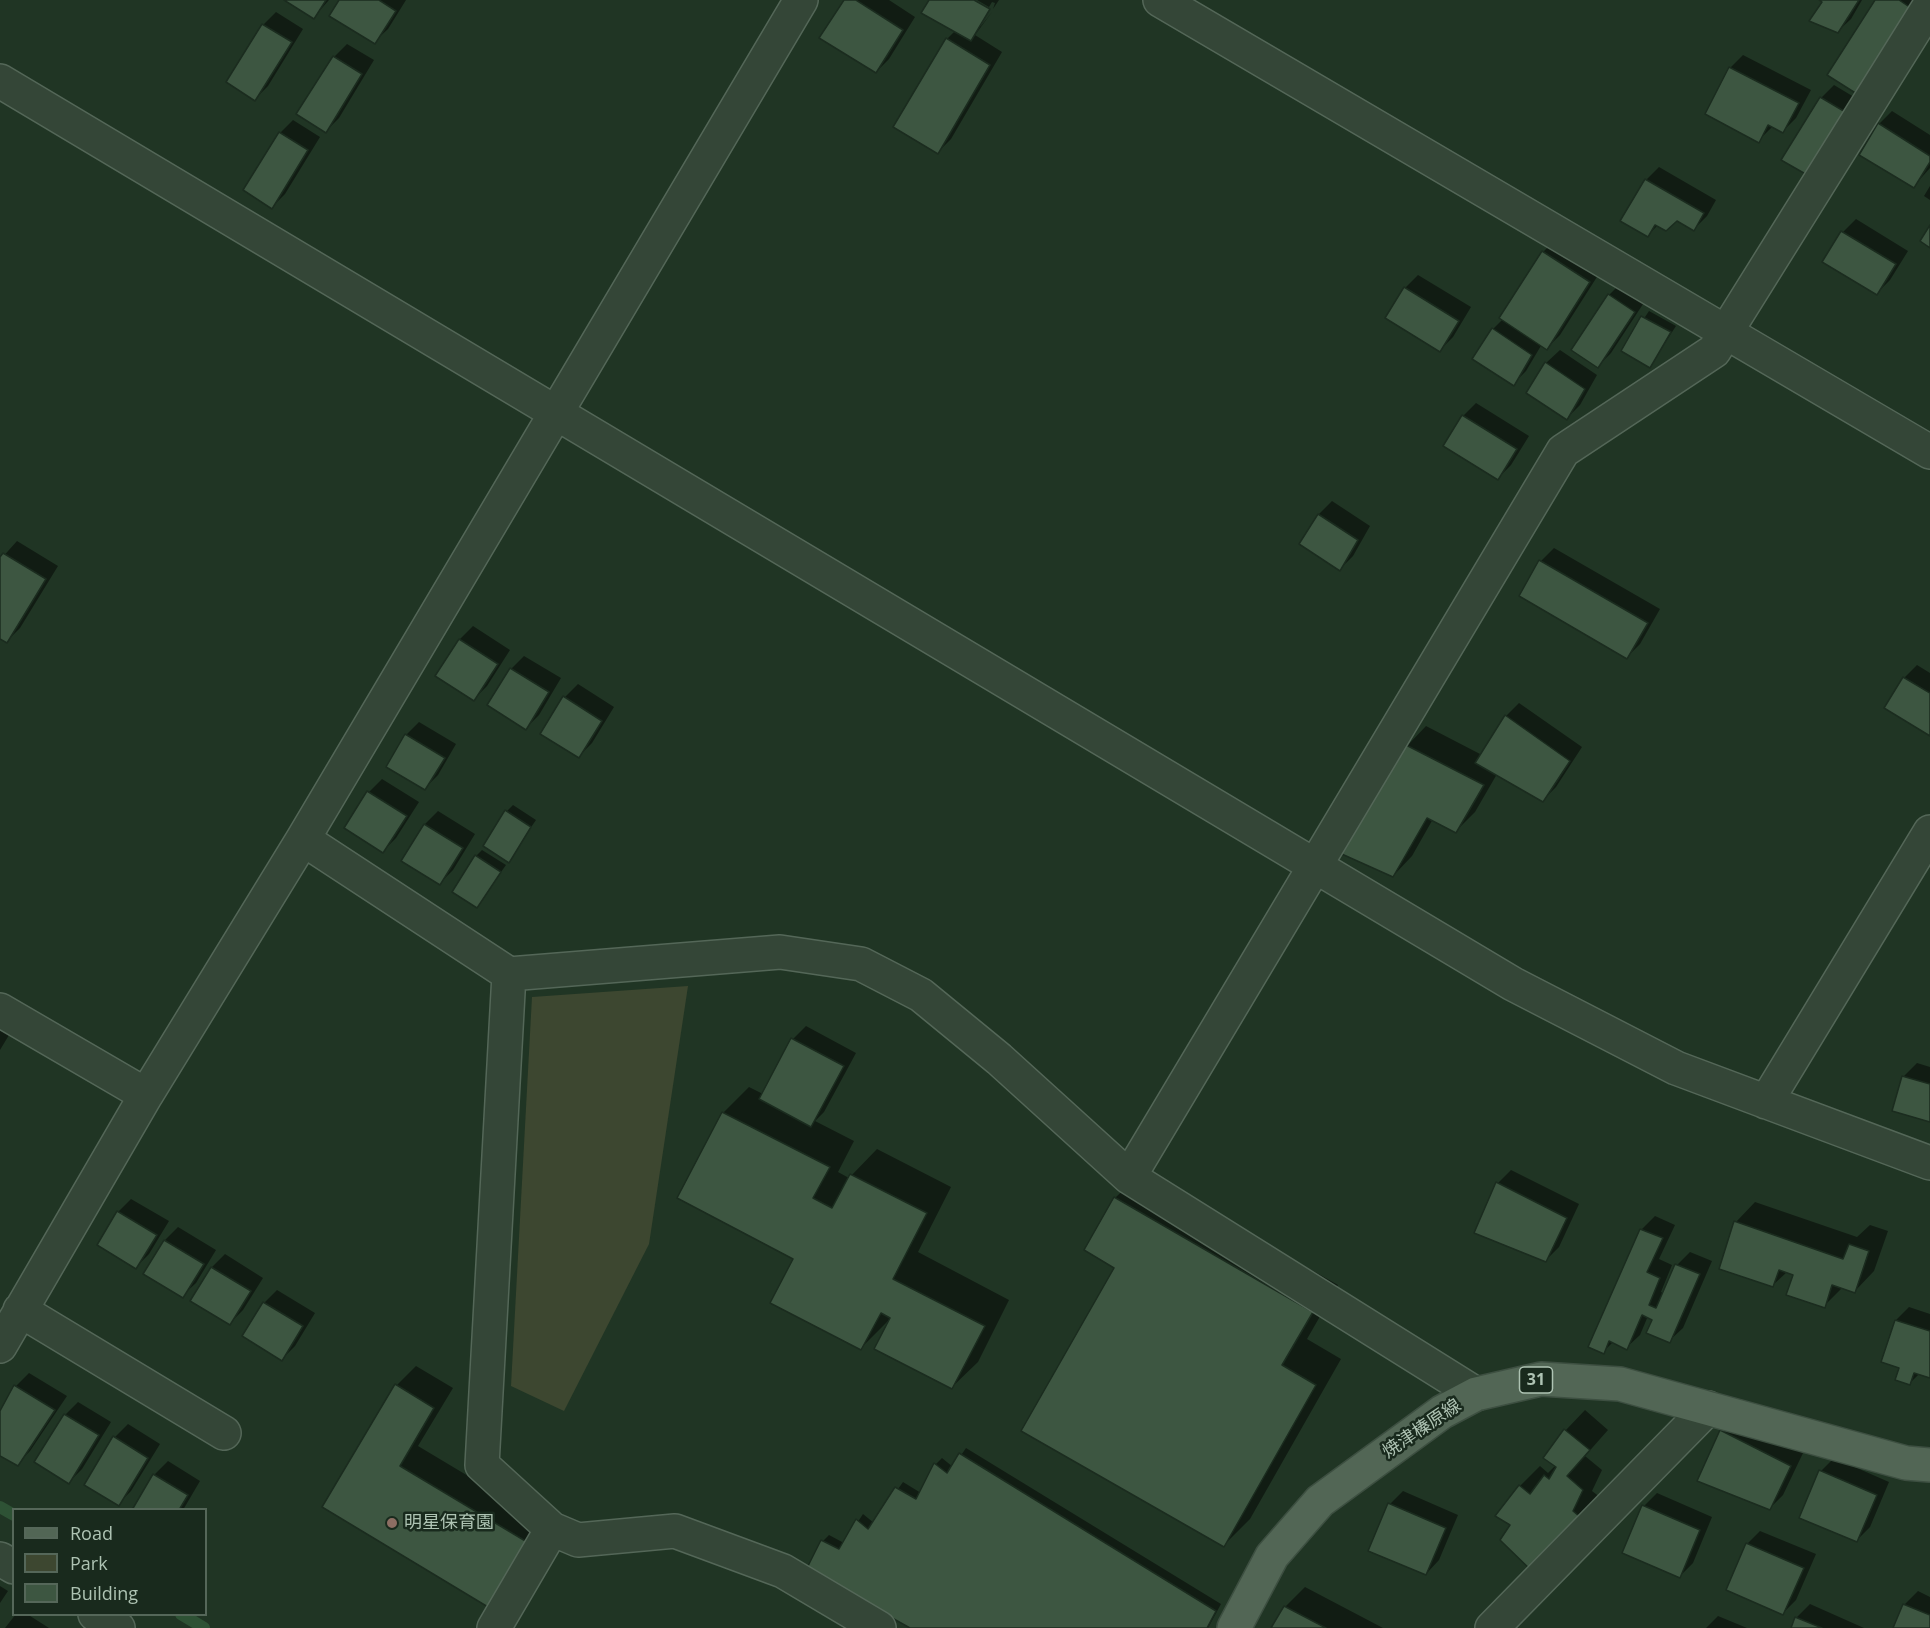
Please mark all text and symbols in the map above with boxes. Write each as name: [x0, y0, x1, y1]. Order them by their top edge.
road number: 31: [1520, 1367, 1552, 1393]
street label: 焼津榛原線: [1379, 1395, 1465, 1463]
legend: [12, 1508, 207, 1616]
place label: 明星保育園: [404, 1512, 494, 1534]
marker: 明星保育園: [385, 1516, 399, 1530]
text: Road: [70, 1521, 113, 1545]
text: Park: [70, 1551, 108, 1575]
text: Building: [70, 1581, 138, 1605]

